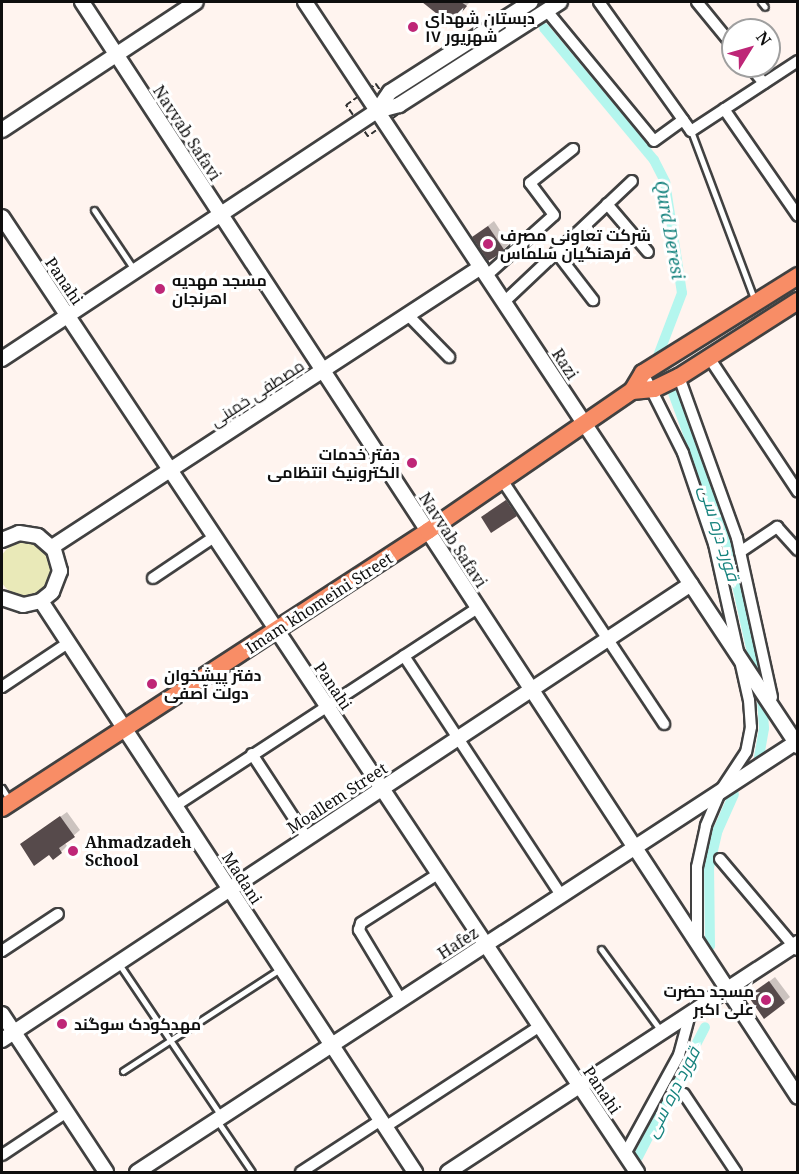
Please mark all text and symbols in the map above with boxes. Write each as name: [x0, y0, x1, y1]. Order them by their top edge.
place label: دبستان شهدای ۱۷ شهریور: [425, 8, 535, 46]
north arrow: [721, 18, 781, 78]
marker: دبستان شهدای ۱۷ شهریور: [406, 20, 420, 34]
text: N: [751, 27, 776, 50]
street label: Navvab Safavi: [149, 82, 225, 184]
water label: Qurd Deresi: [651, 179, 689, 281]
place label: شرکت تعاونی مصرف فرهنگیان سلماس: [500, 225, 651, 263]
marker: شرکت تعاونی مصرف فرهنگیان سلماس: [481, 237, 495, 251]
street label: Panahi: [41, 254, 87, 308]
place label: مسجد مهدیه اهرنجان: [172, 270, 267, 308]
marker: مسجد مهدیه اهرنجان: [153, 282, 167, 296]
street label: Razi: [548, 345, 582, 383]
street label: مصطفی خمینی: [207, 356, 307, 430]
place label: دفتر خدمات الکترونیک انتظامی: [267, 444, 400, 482]
marker: دفتر خدمات الکترونیک انتظامی: [405, 456, 419, 470]
water label: قورد دره سی: [695, 483, 745, 583]
street label: Navvab Safavi: [415, 489, 491, 591]
street label: Imam khomeini Street: [242, 548, 396, 658]
street label: Panahi: [310, 659, 356, 713]
place label: دفتر پیشخوان دولت آصفی: [164, 665, 261, 703]
marker: دفتر پیشخوان دولت آصفی: [145, 677, 159, 691]
street label: Moallem Street: [283, 758, 391, 838]
place label: Ahmadzadeh School: [85, 832, 192, 870]
marker: Ahmadzadeh School: [66, 844, 80, 858]
street label: Madani: [218, 848, 266, 908]
street label: Hafez: [434, 923, 482, 963]
place label: مسجد حضرت علی اکبر: [664, 981, 754, 1019]
marker: مسجد حضرت علی اکبر: [759, 993, 773, 1007]
place label: مهدکودک سوگند: [74, 1014, 201, 1034]
marker: مهدکودک سوگند: [55, 1017, 69, 1031]
water label: قورد دره سی: [640, 1043, 704, 1141]
street label: Panahi: [579, 1063, 625, 1117]

